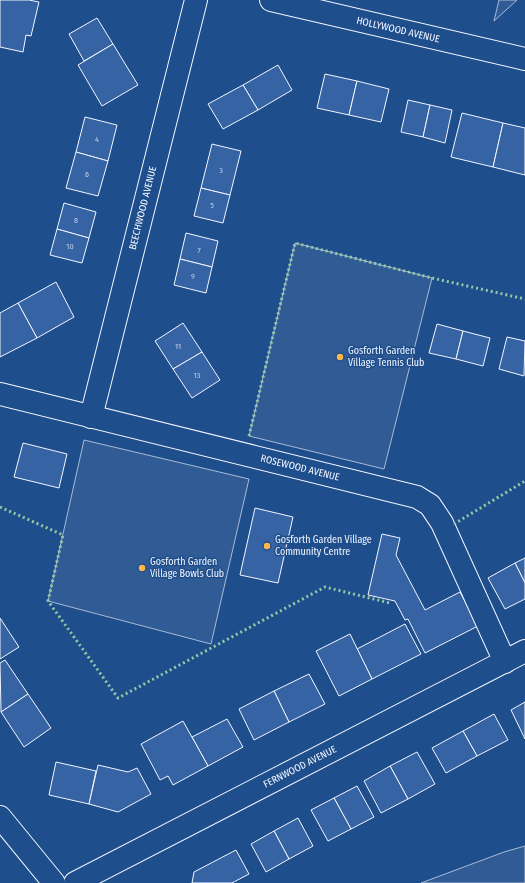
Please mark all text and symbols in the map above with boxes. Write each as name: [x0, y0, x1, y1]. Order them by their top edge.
street label: HOLLYWOOD AVENUE: [355, 15, 441, 45]
house number: 4: [95, 135, 99, 144]
street label: BEECHWOOD AVENUE: [127, 165, 159, 251]
house number: 3: [219, 166, 223, 175]
house number: 6: [85, 170, 89, 179]
house number: 5: [210, 201, 214, 210]
house number: 8: [74, 216, 78, 225]
house number: 10: [66, 242, 74, 251]
house number: 7: [197, 246, 201, 255]
house number: 9: [191, 272, 195, 281]
house number: 11: [175, 342, 181, 351]
place label: Gosforth Garden Village Tennis Club: [348, 345, 424, 369]
marker: Gosforth Garden Village Tennis Club: [335, 352, 345, 362]
house number: 13: [194, 371, 201, 380]
street label: ROSEWOOD AVENUE: [259, 452, 341, 484]
place label: Gosforth Garden Village Community Centre: [275, 534, 372, 558]
marker: Gosforth Garden Village Community Centre: [262, 541, 272, 551]
place label: Gosforth Garden Village Bowls Club: [150, 556, 224, 580]
marker: Gosforth Garden Village Bowls Club: [137, 563, 147, 573]
street label: FERNWOOD AVENUE: [261, 743, 339, 791]

